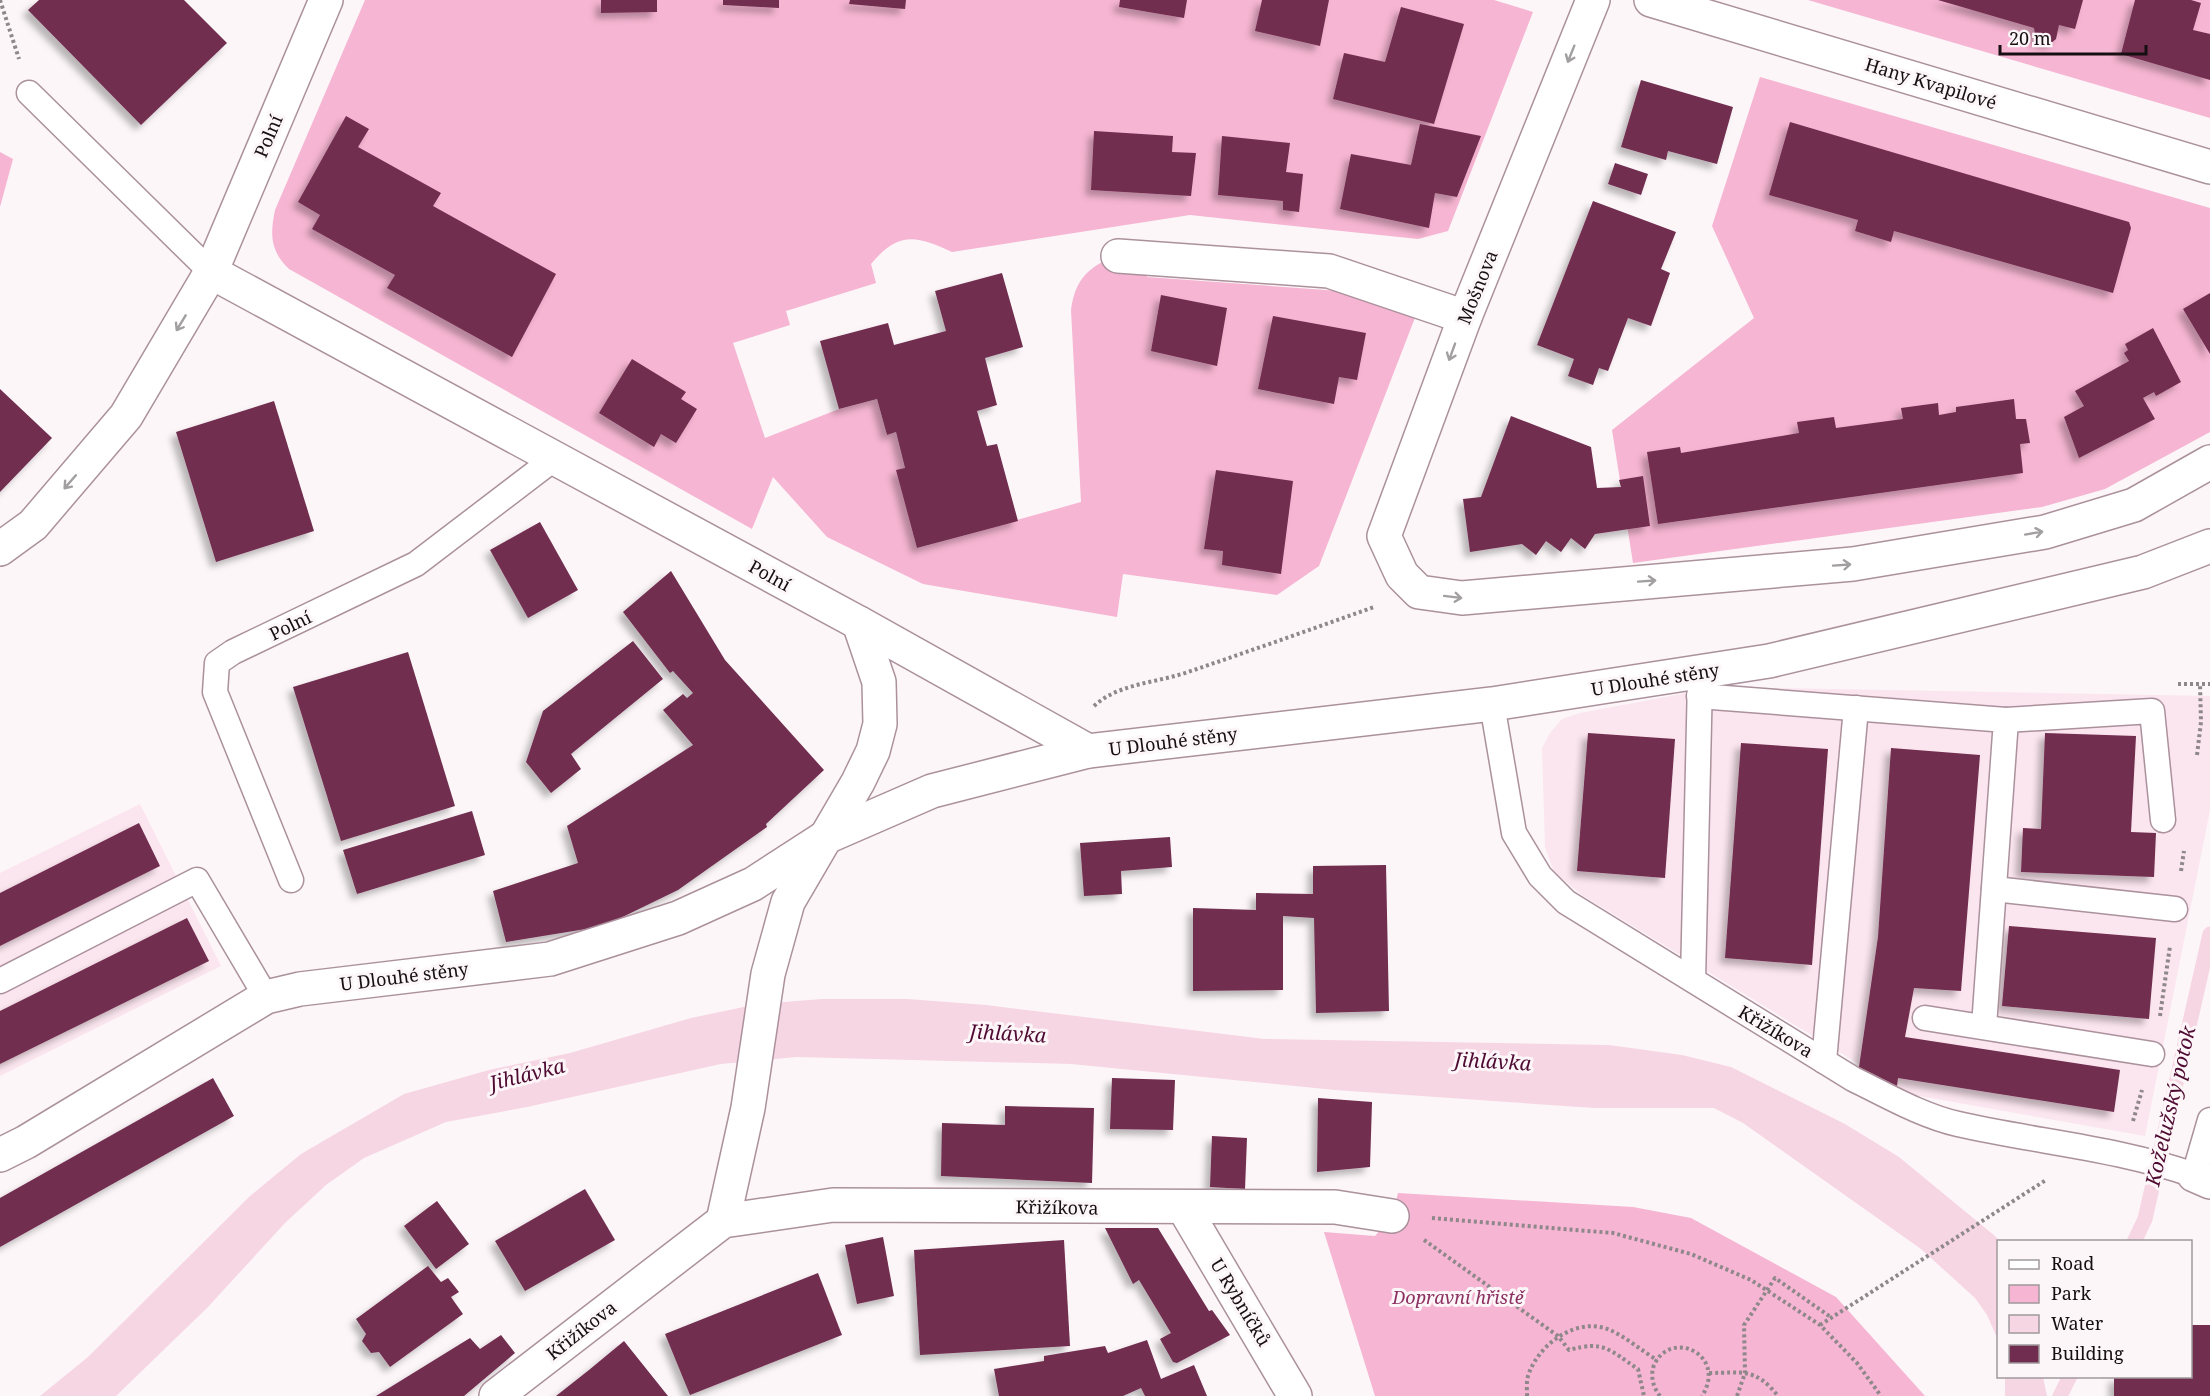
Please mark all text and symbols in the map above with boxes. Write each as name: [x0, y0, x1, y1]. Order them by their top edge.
scale bar: [2000, 18, 2146, 56]
text: 20 m: [2009, 26, 2051, 50]
one-way arrow: [1565, 44, 1576, 63]
street label: Hany Kvapilové: [1862, 52, 2000, 114]
street label: Polní: [248, 111, 288, 161]
street label: Mošnova: [1451, 246, 1503, 328]
one-way arrow: [175, 314, 187, 331]
one-way arrow: [1445, 342, 1456, 361]
one-way arrow: [63, 474, 76, 490]
one-way arrow: [2024, 528, 2044, 539]
street label: Polní: [745, 554, 795, 596]
one-way arrow: [1831, 559, 1851, 570]
one-way arrow: [1637, 575, 1657, 586]
one-way arrow: [1443, 592, 1463, 603]
street label: Polní: [265, 604, 315, 645]
street label: U Dlouhé stěny: [1589, 657, 1722, 701]
street label: U Dlouhé stěny: [1107, 721, 1239, 761]
street label: U Dlouhé stěny: [338, 956, 470, 996]
street label: Křižíkova: [1734, 999, 1818, 1063]
water label: Jihlávka: [965, 1017, 1047, 1049]
water label: Koželužský potok: [2138, 1023, 2202, 1189]
water label: Jihlávka: [1450, 1045, 1532, 1077]
water label: Jihlávka: [483, 1052, 568, 1097]
street label: Křižíkova: [1015, 1194, 1099, 1220]
legend: [1997, 1240, 2192, 1378]
text: Road: [2051, 1251, 2094, 1275]
street label: U Rybníčků: [1205, 1254, 1277, 1351]
text: Park: [2051, 1281, 2091, 1305]
park label: Dopravní hřistě: [1391, 1285, 1526, 1309]
street label: Křižíkova: [541, 1295, 621, 1365]
text: Water: [2051, 1311, 2104, 1335]
text: Building: [2051, 1341, 2124, 1365]

